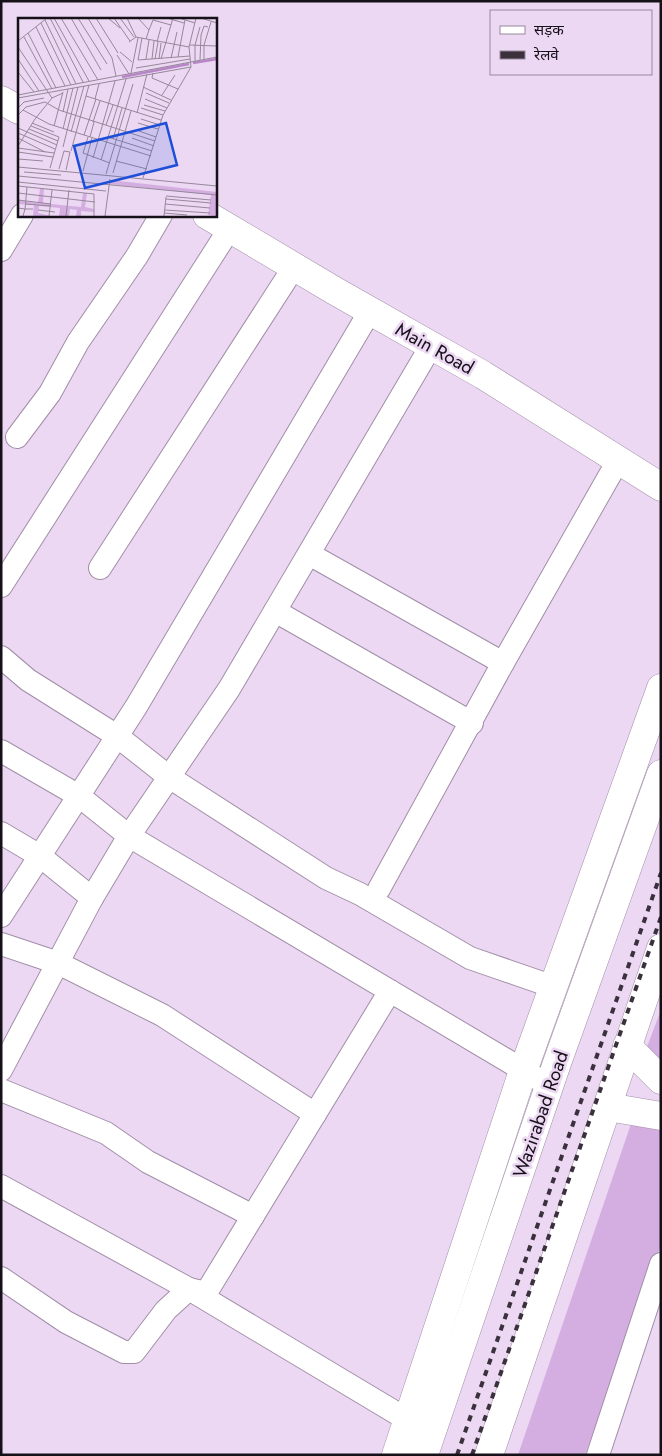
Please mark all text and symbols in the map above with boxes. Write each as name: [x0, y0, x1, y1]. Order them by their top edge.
legend: [490, 10, 652, 75]
inset map: [18, 18, 216, 216]
text: सड़क: [534, 19, 564, 41]
text: रेलवे: [533, 44, 559, 66]
street label: Main Road: [391, 316, 479, 381]
street label: Wazirabad Road: [506, 1047, 575, 1181]

